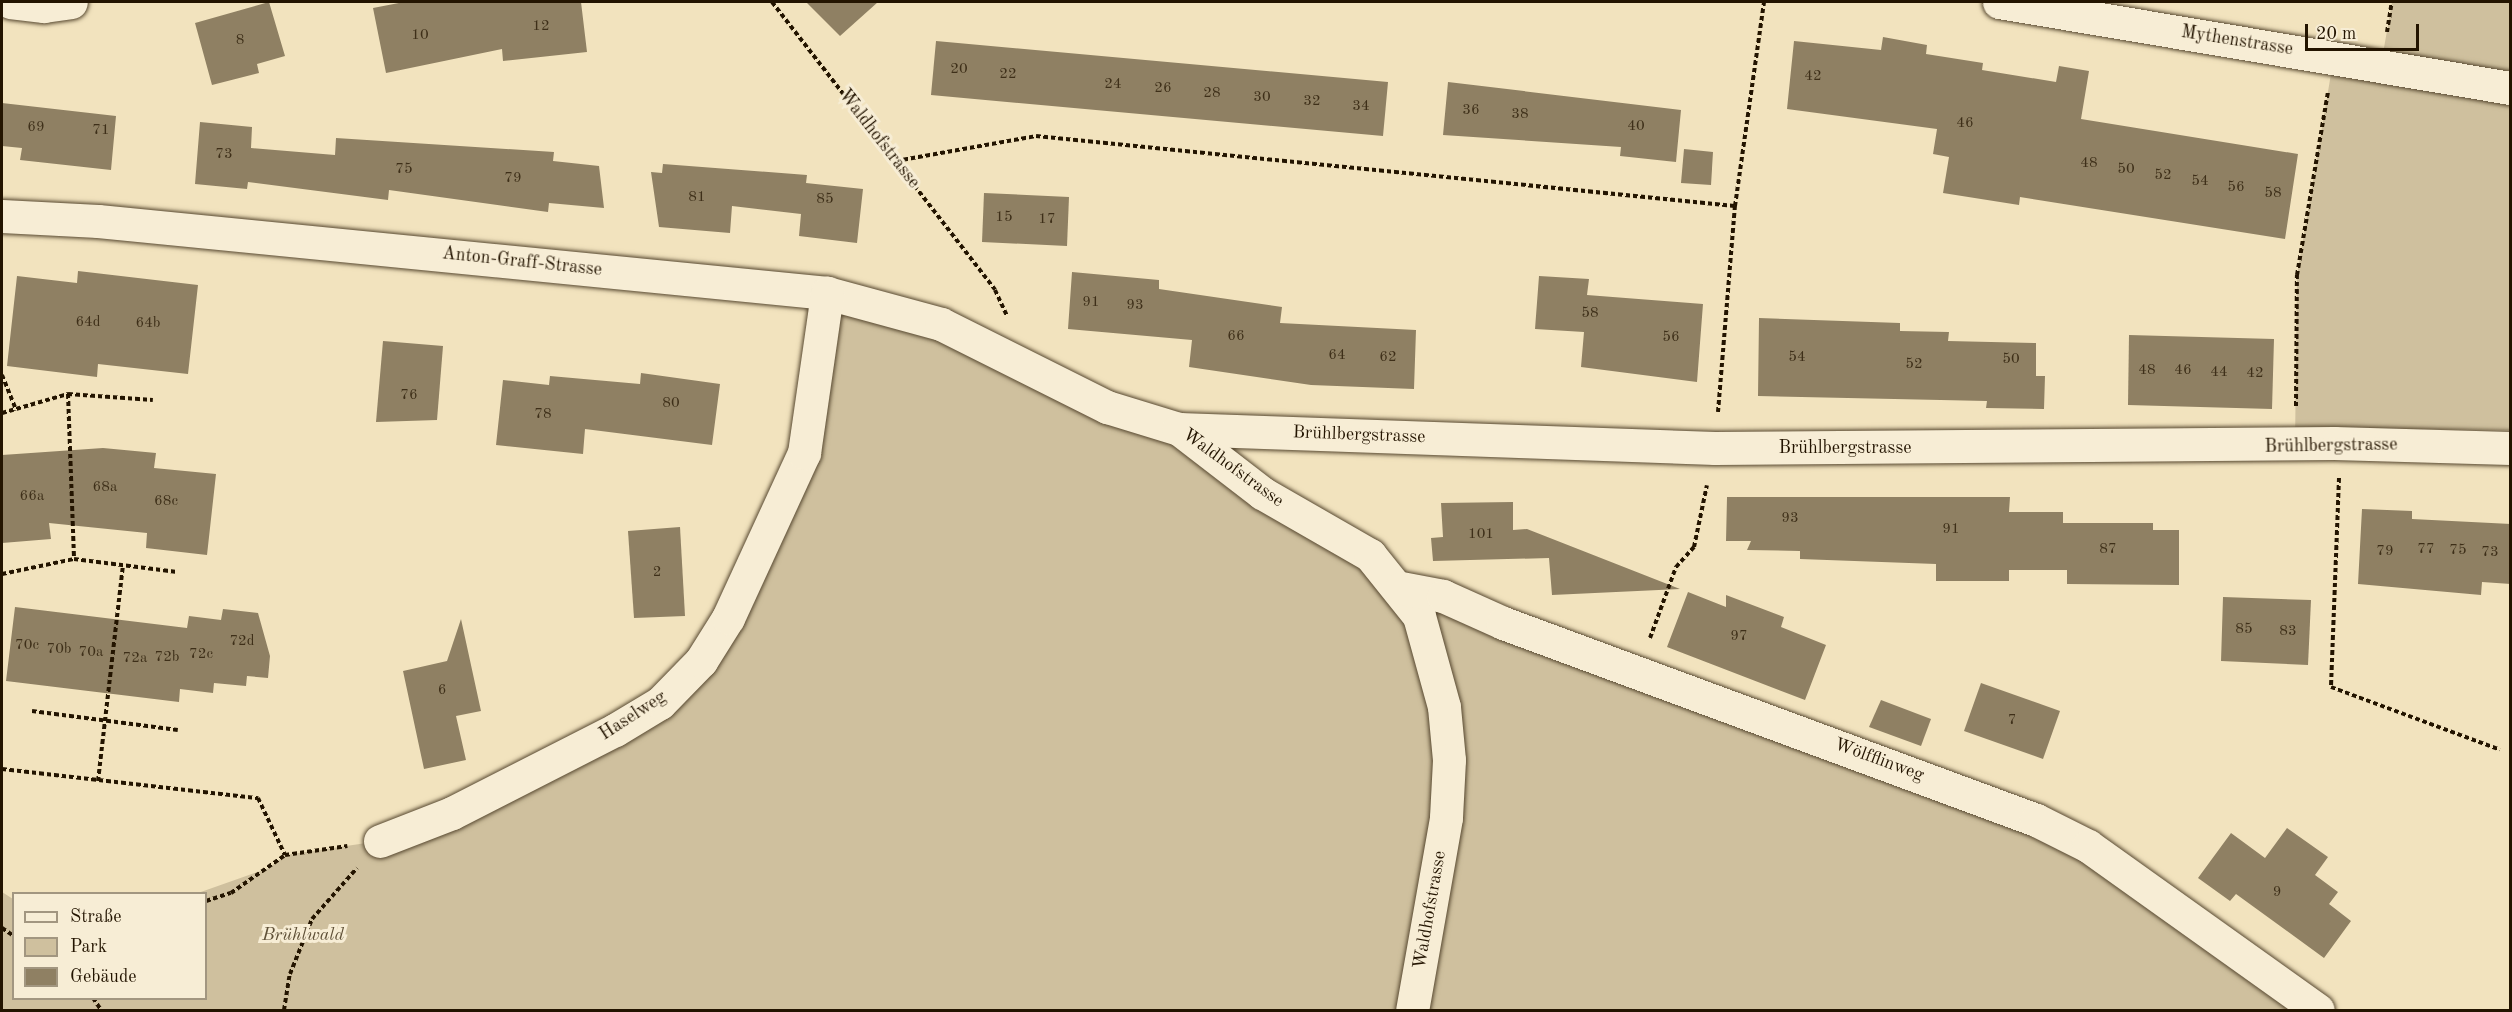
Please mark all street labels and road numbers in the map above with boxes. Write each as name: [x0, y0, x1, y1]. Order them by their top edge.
street label: Mythenstrasse: [2180, 21, 2294, 61]
street label: Waldhofstrasse: [834, 85, 924, 193]
street label: Anton-Graff-Strasse: [441, 243, 603, 281]
street label: Brühlbergstrasse: [1292, 422, 1426, 448]
street label: Waldhofstrasse: [1178, 424, 1288, 512]
street label: Brühlbergstrasse: [2264, 434, 2398, 458]
street label: Brühlbergstrasse: [1779, 437, 1911, 459]
street label: Haselweg: [596, 686, 670, 746]
street label: Wölfflinweg: [1831, 734, 1927, 786]
street label: Waldhofstrasse: [1409, 849, 1451, 971]

